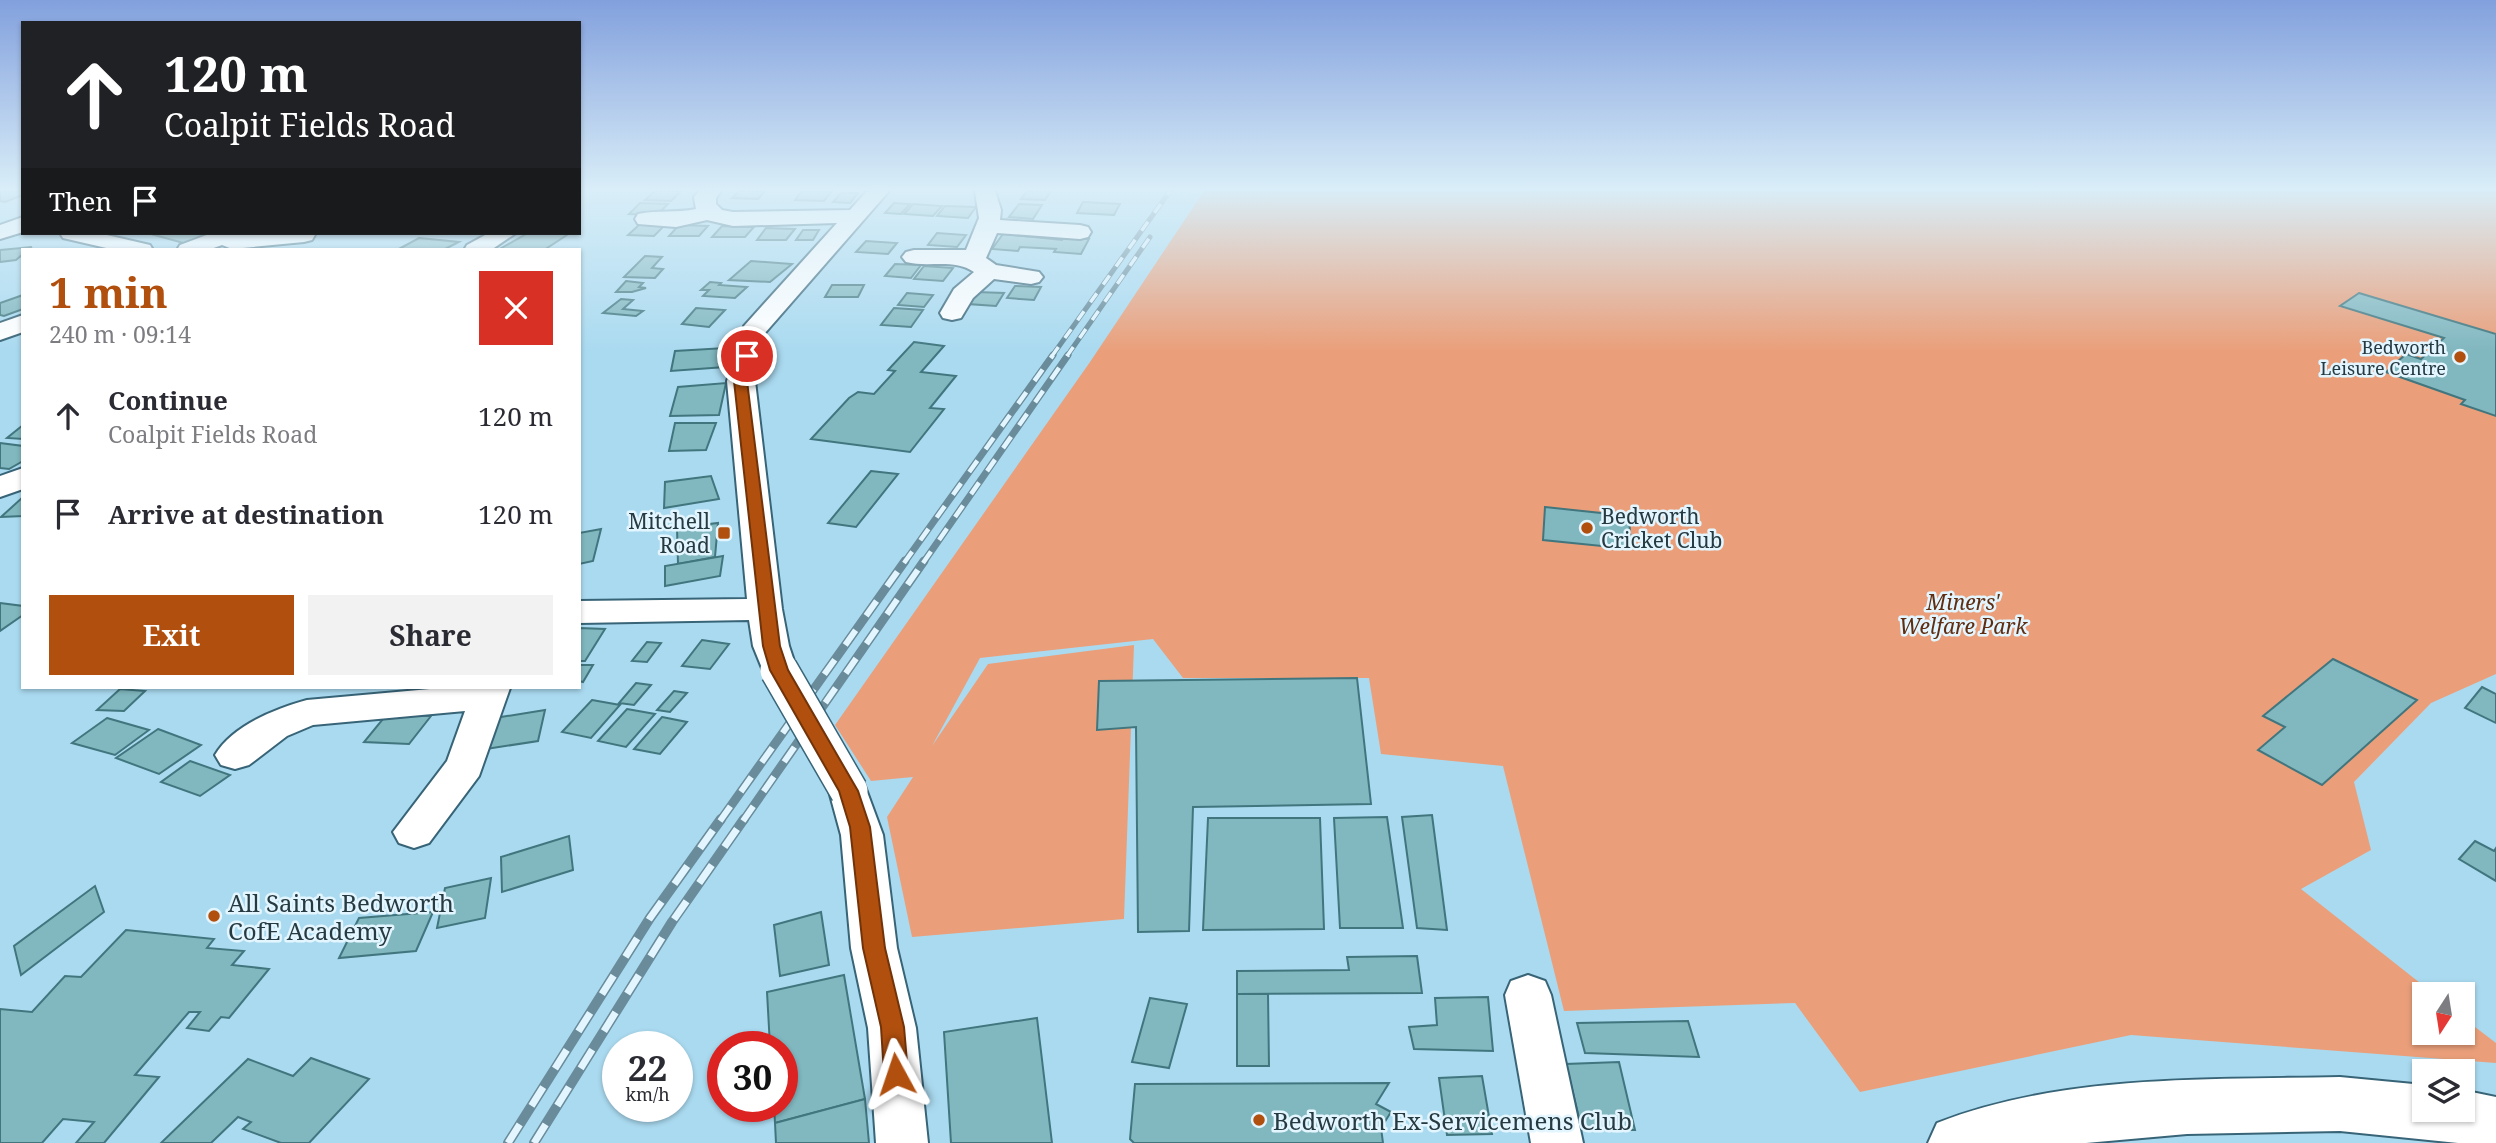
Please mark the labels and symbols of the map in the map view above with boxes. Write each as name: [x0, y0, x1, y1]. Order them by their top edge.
pin: [717, 326, 777, 386]
place label: Bedworth Leisure Centre: [2320, 335, 2446, 380]
marker: Bedworth Leisure Centre: [2452, 349, 2468, 365]
place label: Bedworth Cricket Club: [1601, 502, 1722, 554]
place label: Mitchell Road: [628, 507, 710, 559]
marker: Bedworth Cricket Club: [1579, 520, 1595, 536]
marker: Mitchell Road: [716, 525, 732, 541]
park label: Miners' Welfare Park: [1899, 588, 2028, 640]
place label: All Saints Bedworth CofE Academy: [228, 886, 454, 947]
marker: All Saints Bedworth CofE Academy: [206, 908, 222, 924]
north arrow: [2412, 982, 2474, 1045]
speed limit sign: 30: [707, 1031, 798, 1122]
position arrow: [859, 1037, 933, 1111]
place label: Bedworth Ex-Servicemens Club: [1273, 1104, 1632, 1137]
marker: Bedworth Ex-Servicemens Club: [1251, 1112, 1267, 1128]

